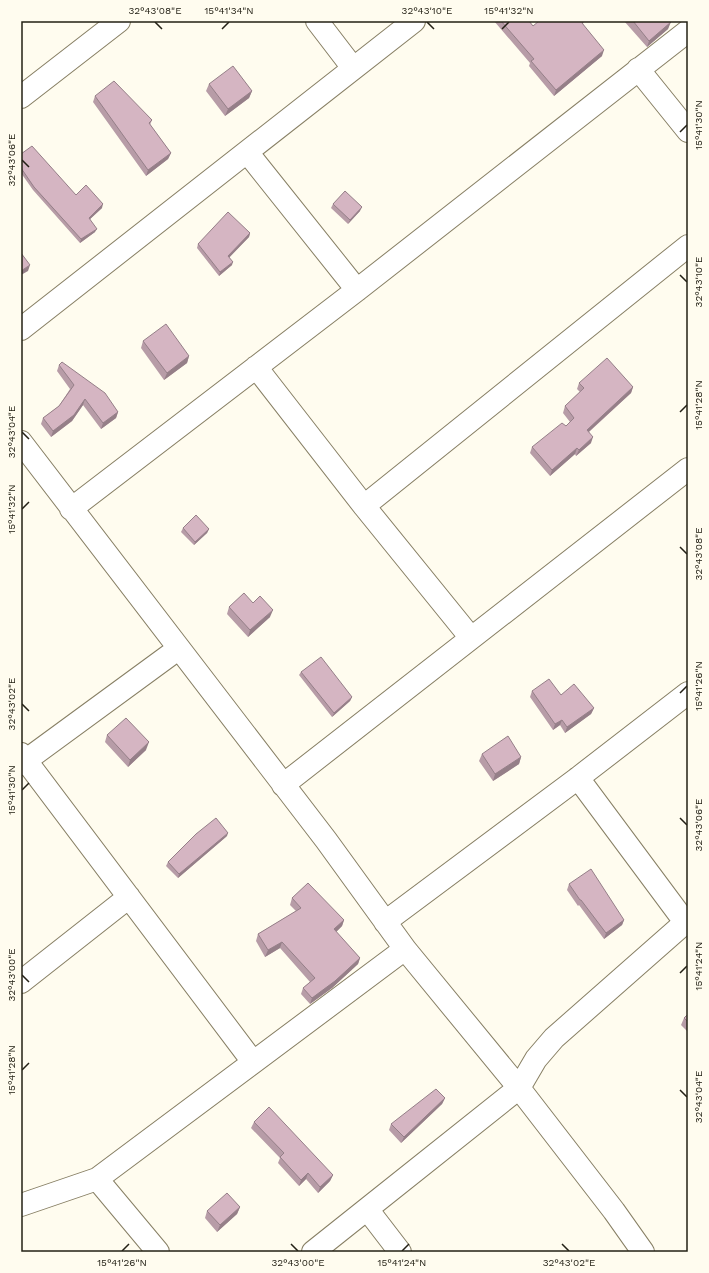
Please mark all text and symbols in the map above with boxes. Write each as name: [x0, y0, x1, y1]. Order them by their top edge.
text: 32°43'08"E: [128, 5, 182, 16]
text: 15°41'34"N: [204, 5, 254, 16]
text: 32°43'10"E: [402, 5, 452, 16]
text: 15°41'32"N: [484, 5, 534, 16]
text: 15°41'30"N: [693, 100, 704, 150]
text: 32°43'06"E: [6, 134, 17, 187]
text: 32°43'10"E: [693, 257, 704, 307]
text: 15°41'28"N: [693, 380, 704, 430]
text: 32°43'04"E: [6, 406, 17, 458]
text: 15°41'32"N: [6, 484, 17, 534]
text: 32°43'08"E: [693, 527, 704, 581]
text: 15°41'26"N: [693, 661, 704, 711]
text: 32°43'02"E: [6, 678, 17, 730]
text: 15°41'30"N: [6, 765, 17, 815]
text: 32°43'06"E: [693, 799, 704, 852]
text: 15°41'24"N: [693, 942, 704, 990]
text: 32°43'00"E: [6, 948, 17, 1002]
text: 15°41'28"N: [6, 1045, 17, 1095]
text: 32°43'04"E: [693, 1071, 704, 1123]
text: 15°41'26"N: [97, 1257, 147, 1268]
text: 32°43'00"E: [271, 1257, 325, 1268]
text: 15°41'24"N: [378, 1257, 426, 1268]
text: 32°43'02"E: [543, 1257, 595, 1268]

